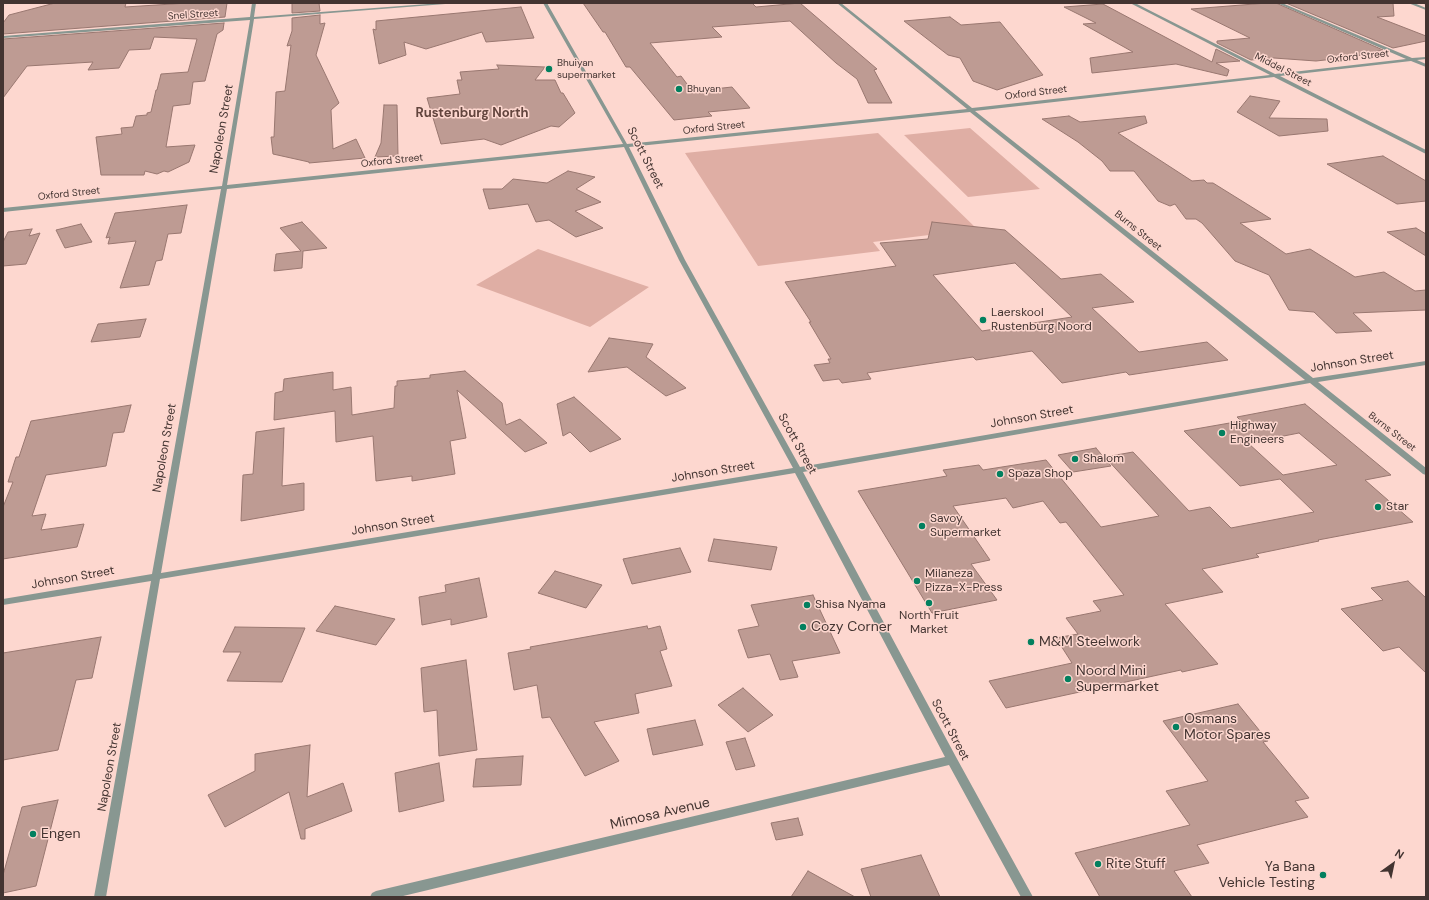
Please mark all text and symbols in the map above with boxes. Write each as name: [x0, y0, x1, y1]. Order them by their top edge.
street label: Snel Street: [167, 7, 219, 23]
street label: Oxford Street: [1326, 48, 1390, 66]
street label: Middel Street: [1253, 51, 1313, 89]
place label: Bhuiyan supermarket: [557, 57, 616, 80]
marker: Bhuiyan supermarket: [544, 64, 554, 74]
street label: Napoleon Street: [207, 83, 237, 175]
place label: Bhuyan: [687, 83, 721, 95]
street label: Oxford Street: [1004, 83, 1068, 103]
marker: Bhuyan: [674, 84, 684, 94]
district label: Rustenburg North: [415, 106, 529, 122]
street label: Oxford Street: [682, 119, 746, 137]
street label: Scott Street: [623, 125, 667, 191]
street label: Oxford Street: [360, 152, 424, 170]
street label: Oxford Street: [37, 185, 101, 203]
street label: Burns Street: [1112, 208, 1164, 254]
place label: Laerskool Rustenburg Noord: [991, 306, 1092, 334]
marker: Laerskool Rustenburg Noord: [978, 315, 988, 325]
street label: Johnson Street: [1309, 348, 1395, 376]
street label: Napoleon Street: [150, 402, 180, 494]
street label: Johnson Street: [989, 403, 1075, 431]
street label: Burns Street: [1366, 410, 1418, 454]
street label: Scott Street: [774, 411, 820, 477]
place label: Highway Engineers: [1230, 419, 1284, 447]
marker: Highway Engineers: [1217, 428, 1227, 438]
place label: Shalom: [1083, 452, 1124, 466]
marker: Shalom: [1070, 454, 1080, 464]
street label: Johnson Street: [670, 458, 756, 486]
place label: Spaza Shop: [1008, 467, 1073, 481]
marker: Spaza Shop: [995, 469, 1005, 479]
place label: Star: [1386, 500, 1409, 514]
marker: Star: [1373, 502, 1383, 512]
street label: Johnson Street: [350, 511, 436, 539]
place label: Savoy Supermarket: [930, 512, 1001, 540]
marker: Savoy Supermarket: [917, 521, 927, 531]
street label: Johnson Street: [30, 564, 116, 592]
place label: Milaneza Pizza-X-Press: [925, 567, 1003, 595]
marker: Milaneza Pizza-X-Press: [912, 576, 922, 586]
place label: Shisa Nyama: [815, 598, 886, 612]
marker: North Fruit Market: [924, 598, 934, 608]
marker: Shisa Nyama: [802, 600, 812, 610]
place label: North Fruit Market: [899, 609, 959, 637]
place label: Cozy Corner: [811, 619, 892, 635]
marker: Cozy Corner: [798, 622, 808, 632]
place label: M&M Steelwork: [1039, 634, 1140, 650]
marker: M&M Steelwork: [1026, 637, 1036, 647]
place label: Noord Mini Supermarket: [1076, 663, 1159, 696]
marker: Noord Mini Supermarket: [1063, 674, 1073, 684]
street label: Scott Street: [928, 697, 972, 763]
place label: Osmans Motor Spares: [1184, 711, 1271, 744]
street label: Napoleon Street: [95, 721, 125, 813]
marker: Osmans Motor Spares: [1171, 722, 1181, 732]
street label: Mimosa Avenue: [608, 794, 712, 834]
place label: Engen: [41, 826, 80, 842]
marker: Engen: [28, 829, 38, 839]
north arrow: [1373, 844, 1413, 884]
text: N: [1392, 846, 1407, 862]
place label: Rite Stuff: [1106, 856, 1166, 872]
marker: Rite Stuff: [1093, 859, 1103, 869]
place label: Ya Bana Vehicle Testing: [1218, 859, 1315, 892]
marker: Ya Bana Vehicle Testing: [1318, 870, 1328, 880]

